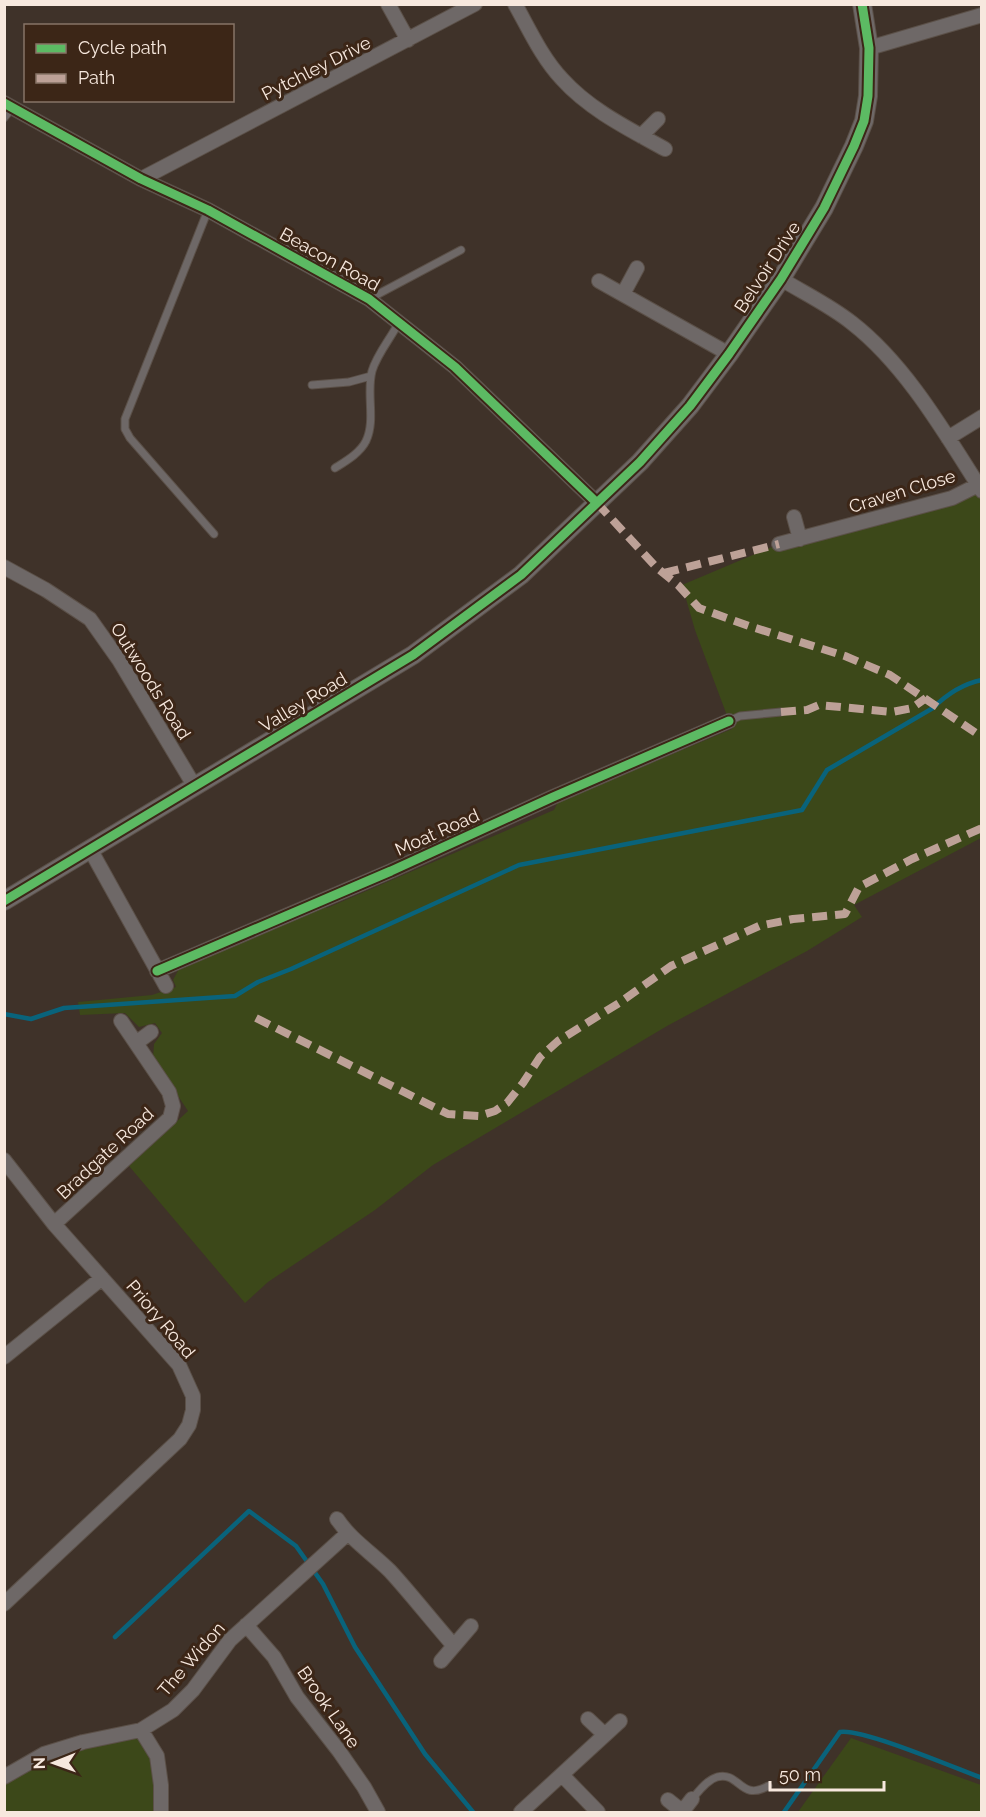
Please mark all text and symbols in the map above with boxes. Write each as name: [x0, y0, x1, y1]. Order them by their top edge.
legend: [24, 24, 234, 102]
street label: Pytchley Drive: [258, 31, 374, 104]
text: Cycle path: [78, 37, 167, 58]
text: Path: [78, 67, 115, 88]
street label: Belvoir Drive: [730, 217, 804, 317]
street label: Beacon Road: [276, 223, 384, 295]
street label: Craven Close: [846, 465, 958, 517]
street label: Outwoods Road: [107, 619, 195, 743]
street label: Valley Road: [255, 668, 351, 736]
street label: Moat Road: [392, 804, 482, 860]
street label: Bradgate Road: [52, 1103, 158, 1203]
street label: Priory Road: [122, 1276, 200, 1362]
street label: The Widon: [153, 1618, 229, 1700]
street label: Brook Lane: [293, 1662, 365, 1752]
north arrow: [24, 1733, 84, 1793]
scale bar: [770, 1754, 884, 1792]
text: N: [30, 1757, 49, 1770]
text: 50 m: [779, 1764, 821, 1785]

